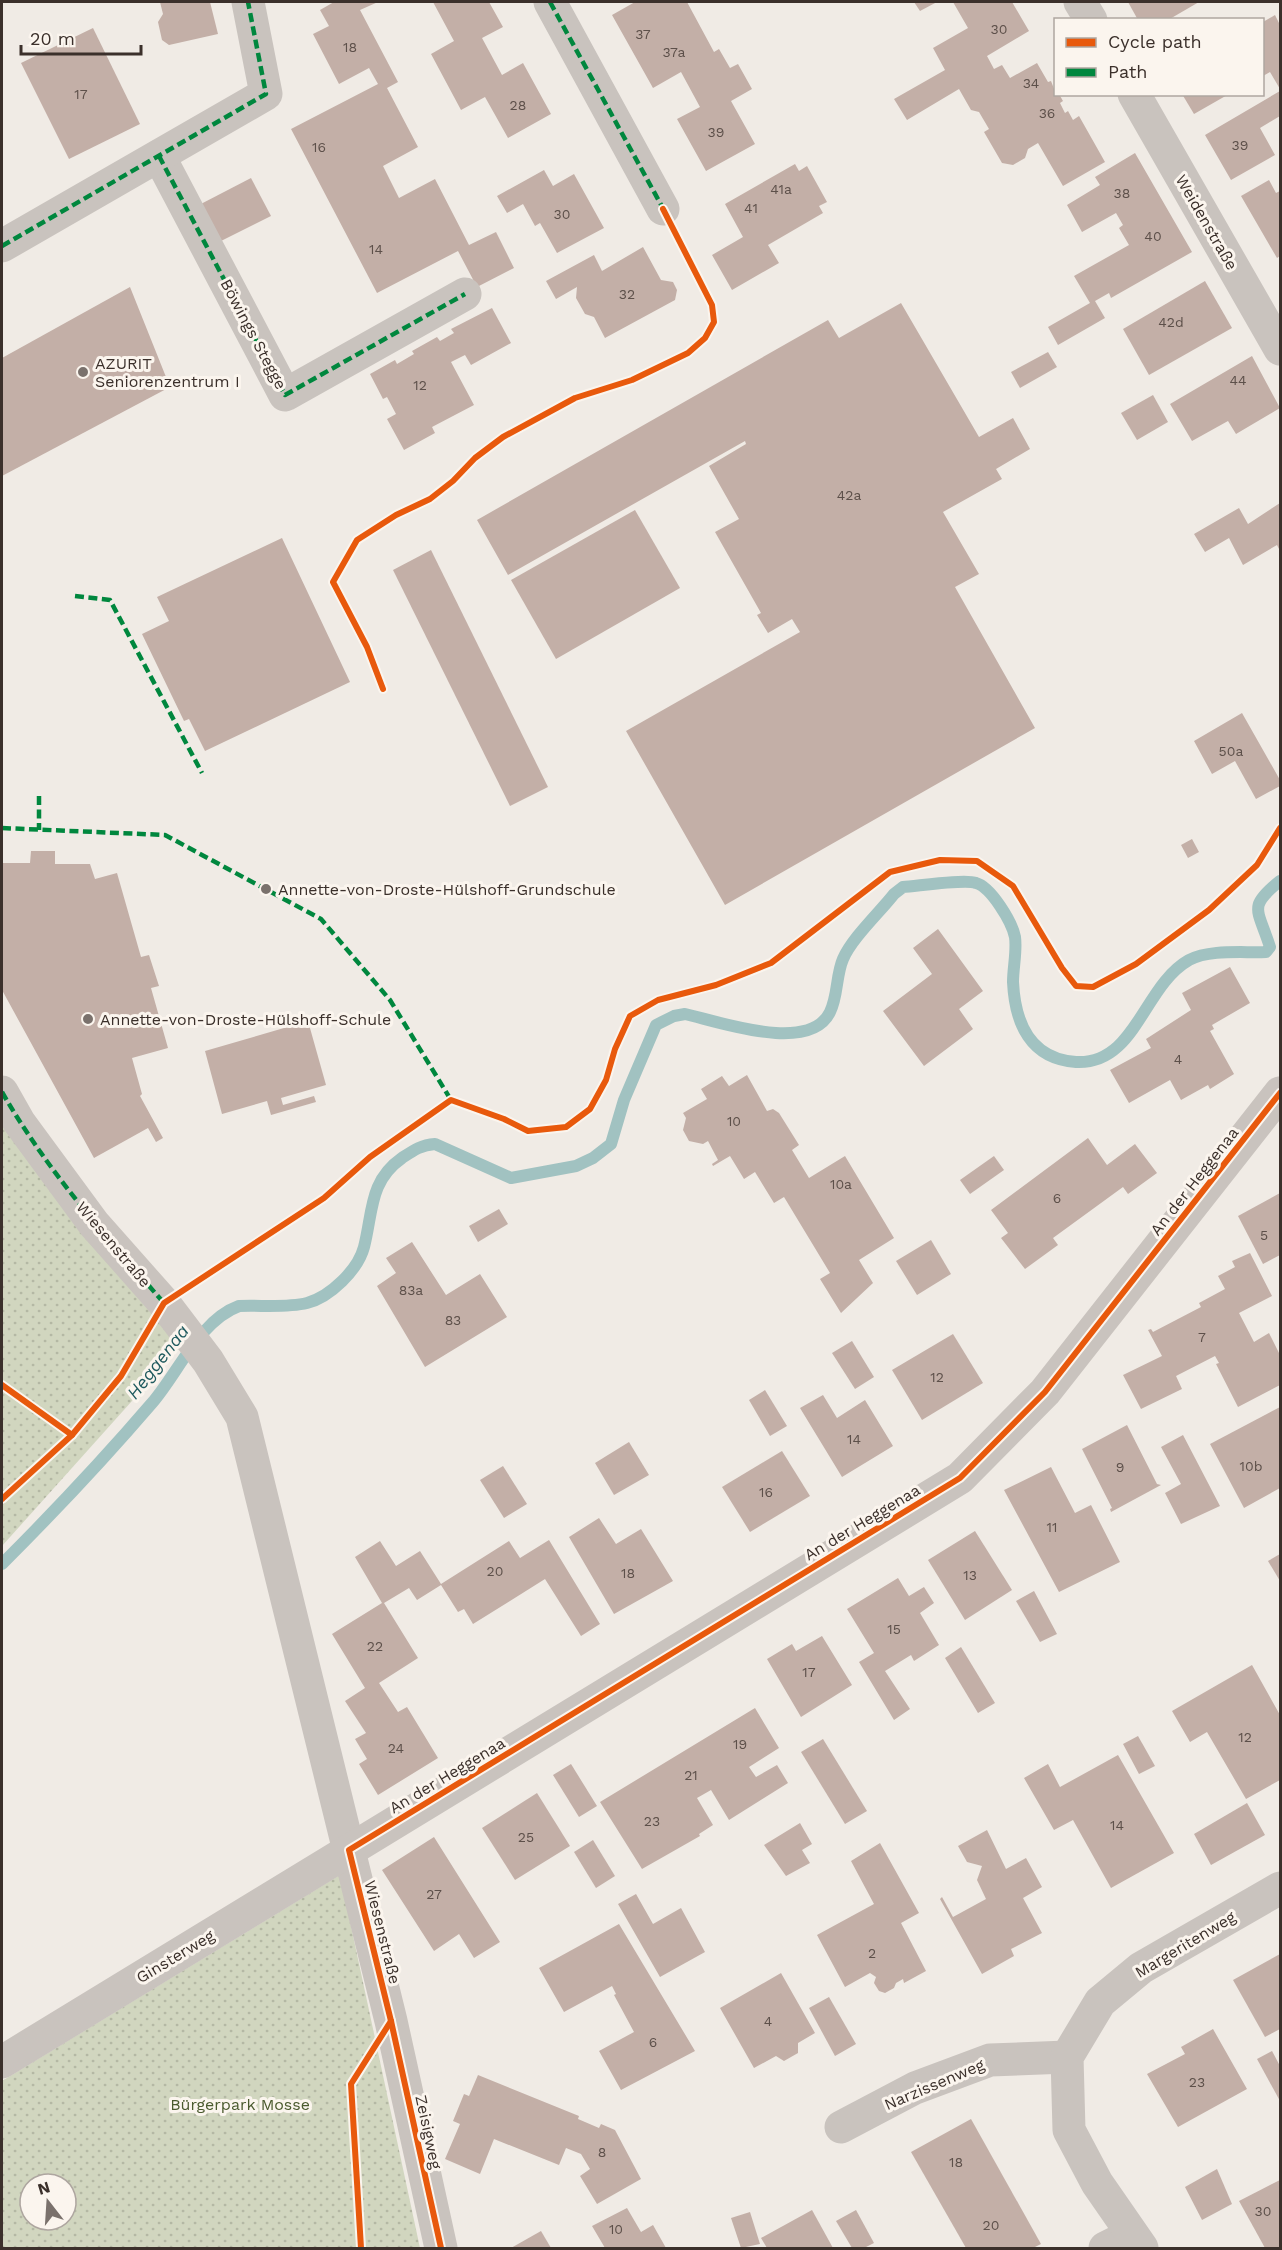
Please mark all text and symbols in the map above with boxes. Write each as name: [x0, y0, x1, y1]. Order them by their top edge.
scale bar: [21, 18, 141, 56]
legend: [1054, 18, 1264, 96]
house number: 30: [991, 21, 1007, 37]
house number: 37: [635, 26, 651, 42]
text: 20 m: [30, 28, 75, 49]
text: Cycle path: [1108, 31, 1202, 52]
house number: 18: [343, 39, 357, 55]
house number: 37a: [663, 44, 686, 60]
text: Path: [1108, 61, 1148, 82]
house number: 34: [1023, 75, 1039, 91]
house number: 17: [74, 86, 88, 102]
house number: 28: [510, 97, 526, 113]
house number: 36: [1039, 105, 1055, 121]
house number: 39: [708, 124, 724, 140]
house number: 39: [1232, 137, 1248, 153]
house number: 16: [312, 139, 326, 155]
street label: Weidenstraße: [1172, 171, 1242, 273]
house number: 41a: [770, 181, 792, 197]
house number: 38: [1114, 185, 1130, 201]
house number: 41: [744, 200, 758, 216]
house number: 30: [554, 206, 570, 222]
house number: 40: [1144, 228, 1162, 244]
house number: 14: [369, 241, 383, 257]
street label: Böwings Stegge: [216, 276, 291, 393]
house number: 32: [619, 286, 635, 302]
house number: 42d: [1158, 314, 1184, 330]
place label: AZURIT Seniorenzentrum I: [95, 354, 240, 391]
marker: AZURIT Seniorenzentrum I: [76, 365, 90, 379]
house number: 44: [1229, 372, 1247, 388]
house number: 12: [413, 377, 427, 393]
house number: 42a: [837, 487, 861, 503]
house number: 50a: [1219, 743, 1243, 759]
place label: Annette-von-Droste-Hülshoff-Grundschule: [278, 880, 616, 899]
marker: Annette-von-Droste-Hülshoff-Grundschule: [259, 882, 273, 896]
place label: Annette-von-Droste-Hülshoff-Schule: [100, 1010, 391, 1029]
marker: Annette-von-Droste-Hülshoff-Schule: [81, 1012, 95, 1026]
house number: 4: [1174, 1051, 1182, 1067]
house number: 10: [727, 1113, 741, 1129]
street label: An der Heggenaa: [1146, 1123, 1242, 1239]
house number: 10a: [830, 1176, 852, 1192]
house number: 6: [1053, 1190, 1061, 1206]
street label: Wiesenstraße: [72, 1198, 155, 1291]
house number: 5: [1260, 1227, 1268, 1243]
house number: 83a: [399, 1282, 423, 1298]
house number: 83: [445, 1312, 461, 1328]
water label: Heggenaa: [122, 1320, 193, 1403]
house number: 7: [1198, 1329, 1206, 1345]
house number: 12: [930, 1369, 944, 1385]
house number: 14: [847, 1431, 861, 1447]
house number: 10b: [1240, 1458, 1262, 1474]
house number: 9: [1116, 1459, 1124, 1475]
street label: An der Heggenaa: [801, 1480, 924, 1565]
house number: 16: [759, 1484, 773, 1500]
house number: 11: [1047, 1519, 1057, 1535]
house number: 20: [487, 1563, 503, 1579]
house number: 18: [621, 1565, 635, 1581]
house number: 13: [963, 1567, 977, 1583]
house number: 15: [887, 1621, 901, 1637]
house number: 22: [367, 1638, 383, 1654]
house number: 17: [802, 1664, 816, 1680]
house number: 12: [1238, 1729, 1252, 1745]
street label: An der Heggenaa: [386, 1733, 509, 1818]
house number: 19: [733, 1736, 747, 1752]
house number: 24: [388, 1740, 404, 1756]
house number: 21: [684, 1767, 698, 1783]
house number: 23: [644, 1813, 660, 1829]
house number: 14: [1110, 1817, 1124, 1833]
house number: 25: [518, 1829, 534, 1845]
street label: Wiesenstraße: [360, 1878, 405, 1986]
house number: 27: [426, 1886, 442, 1902]
street label: Margeritenweg: [1132, 1907, 1239, 1982]
street label: Ginsterweg: [133, 1926, 218, 1987]
house number: 2: [868, 1945, 876, 1961]
house number: 4: [764, 2013, 772, 2029]
house number: 6: [649, 2034, 657, 2050]
street label: Narzissenweg: [881, 2055, 987, 2114]
house number: 23: [1189, 2074, 1205, 2090]
street label: Zeisigweg: [411, 2093, 446, 2171]
park label: Bürgerpark Mosse: [170, 2095, 310, 2114]
house number: 8: [598, 2144, 606, 2160]
house number: 18: [949, 2154, 963, 2170]
north arrow: [18, 2172, 78, 2232]
text: N: [35, 2177, 52, 2199]
house number: 30: [1255, 2203, 1271, 2219]
house number: 20: [983, 2217, 999, 2233]
house number: 10: [609, 2221, 623, 2237]

